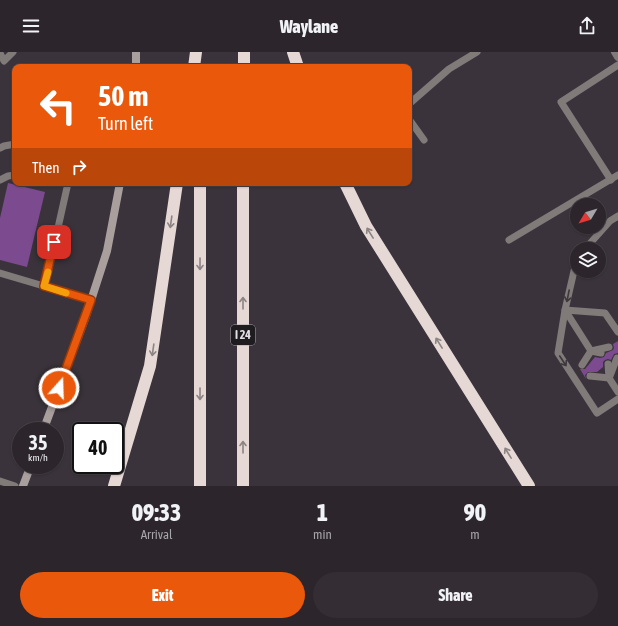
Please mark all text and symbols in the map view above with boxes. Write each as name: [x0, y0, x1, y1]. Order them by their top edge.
icon: menu: [20, 15, 42, 37]
icon: share: [576, 15, 598, 37]
text: Waylane: [280, 16, 338, 37]
icon: left: [32, 80, 84, 132]
text: 50 m: [98, 80, 148, 112]
text: Turn left: [98, 113, 153, 134]
icon: right: [68, 156, 90, 178]
text: Then: [32, 159, 60, 176]
north arrow: [570, 198, 606, 234]
map controls: [570, 198, 606, 278]
one-way arrow: [167, 215, 175, 228]
pin: [37, 225, 71, 259]
one-way arrow: [366, 228, 374, 239]
icon: arrive: [43, 231, 65, 253]
button: layers: [570, 242, 606, 278]
one-way arrow: [196, 257, 204, 270]
one-way arrow: [564, 289, 572, 302]
one-way arrow: [239, 297, 247, 310]
road number: I 24: [231, 325, 255, 345]
one-way arrow: [435, 337, 443, 349]
one-way arrow: [149, 343, 157, 356]
one-way arrow: [559, 355, 567, 366]
position arrow: [38, 367, 80, 409]
one-way arrow: [196, 387, 204, 400]
speed limit sign: 40: [72, 422, 124, 474]
text: 35: [29, 431, 47, 454]
one-way arrow: [239, 441, 247, 454]
one-way arrow: [504, 447, 512, 459]
text: km/h: [28, 452, 48, 463]
text: 09:33: [132, 499, 181, 526]
text: 1: [317, 499, 328, 526]
text: 90: [464, 499, 486, 526]
text: Arrival: [141, 527, 172, 542]
text: min: [313, 527, 332, 542]
text: m: [470, 527, 480, 542]
button: Exit: [20, 572, 305, 618]
button: Share: [313, 572, 598, 618]

